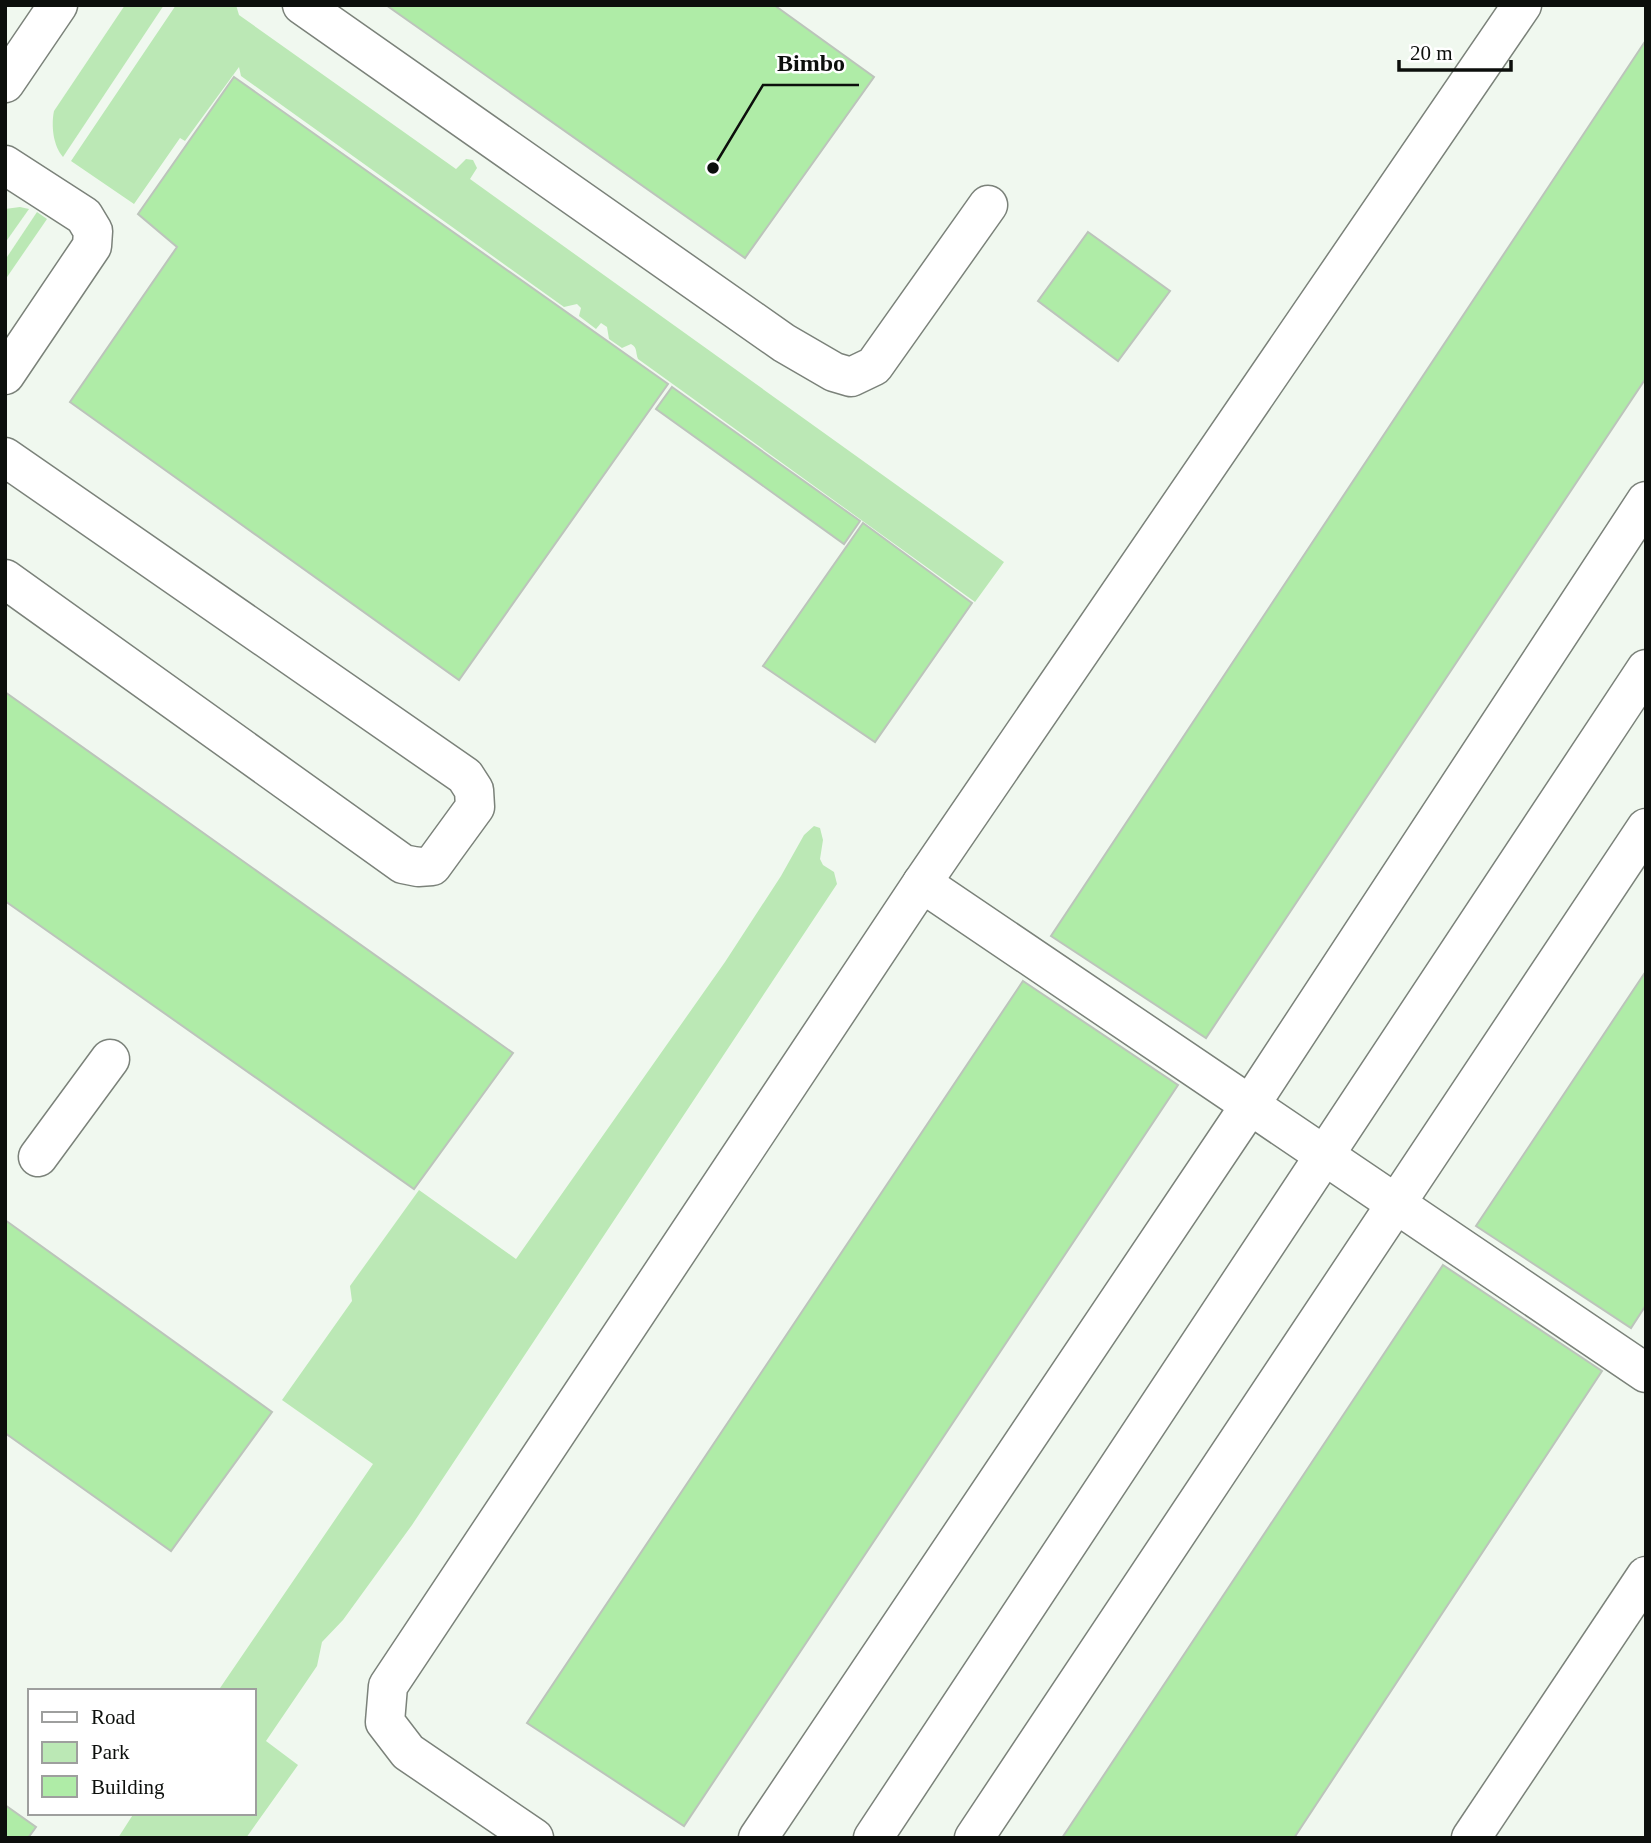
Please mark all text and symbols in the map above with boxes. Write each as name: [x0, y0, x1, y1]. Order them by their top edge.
scale bar: [1399, 28, 1511, 72]
callout: Bimbo: [763, 40, 859, 85]
text: 20 m: [1410, 41, 1453, 65]
text: Bimbo: [777, 50, 845, 76]
legend: [28, 1689, 256, 1815]
text: Road: [91, 1705, 136, 1729]
text: Park: [91, 1740, 130, 1764]
text: Building: [91, 1775, 165, 1799]

